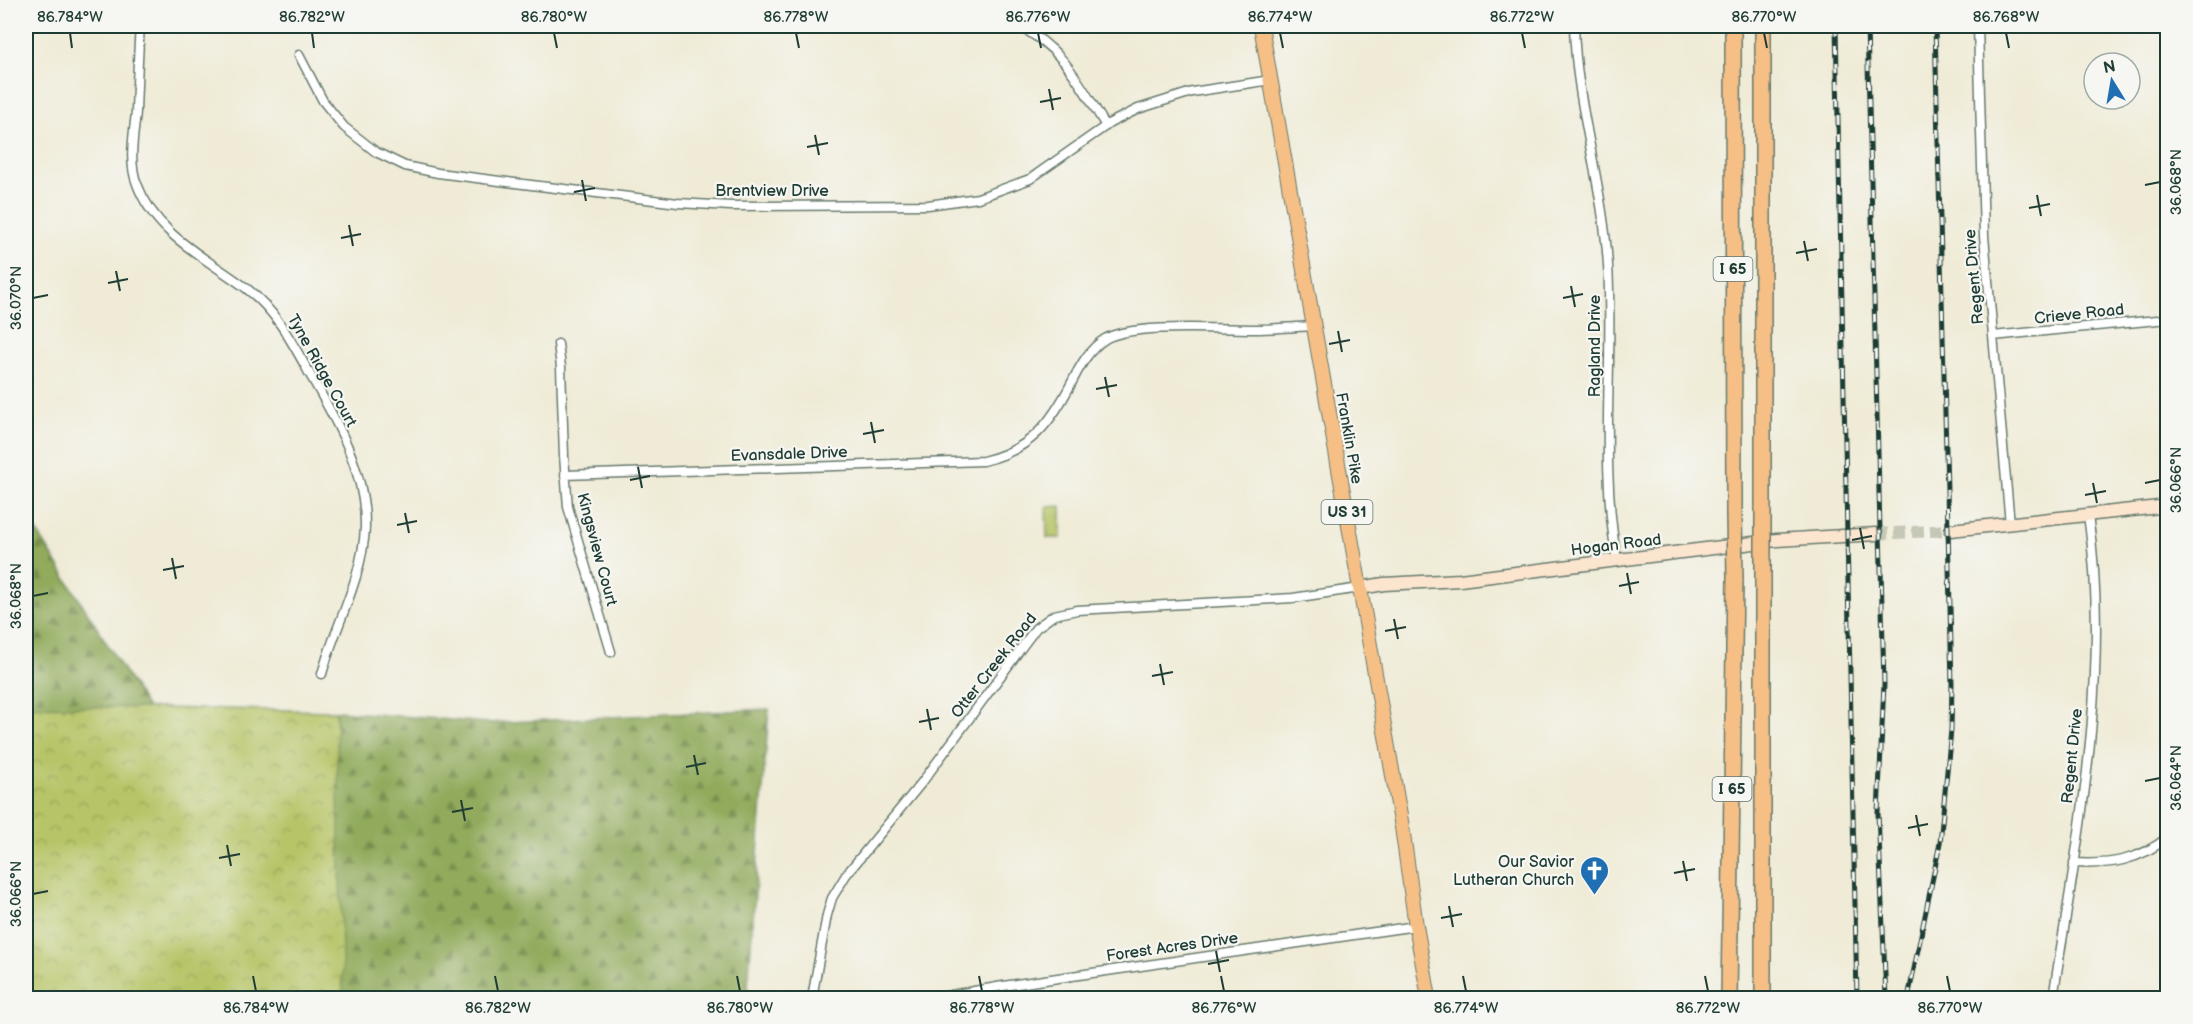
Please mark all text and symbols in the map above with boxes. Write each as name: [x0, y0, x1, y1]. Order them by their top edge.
text: 86.784°W: [37, 8, 103, 27]
text: 86.782°W: [279, 8, 345, 27]
text: 86.780°W: [521, 8, 588, 27]
text: 86.778°W: [764, 8, 829, 27]
text: 86.776°W: [1005, 8, 1071, 27]
text: 86.774°W: [1248, 8, 1313, 27]
text: 86.772°W: [1490, 8, 1555, 27]
text: 86.770°W: [1732, 8, 1797, 27]
text: 86.768°W: [1973, 8, 2040, 27]
north arrow: [2082, 51, 2142, 111]
text: N: [2102, 57, 2117, 78]
text: 36.068°N: [2167, 149, 2186, 215]
street label: Brentview Drive: [715, 182, 829, 201]
street label: Regent Drive: [1961, 228, 1988, 325]
road number: I 65: [1714, 257, 1752, 281]
text: 36.070°N: [7, 266, 26, 330]
street label: Ragland Drive: [1586, 294, 1605, 397]
street label: Crieve Road: [2033, 300, 2125, 329]
street label: Tyne Ridge Court: [283, 311, 361, 430]
street label: Franklin Pike: [1331, 391, 1366, 486]
street label: Evansdale Drive: [730, 443, 848, 466]
text: 36.066°N: [2167, 447, 2186, 513]
street label: Kingsview Court: [572, 491, 621, 608]
road number: US 31: [1322, 500, 1372, 524]
street label: Hogan Road: [1570, 531, 1663, 560]
text: 36.068°N: [7, 563, 26, 629]
street label: Otter Creek Road: [947, 610, 1041, 722]
street label: Regent Drive: [2058, 707, 2087, 805]
text: 36.064°N: [2167, 745, 2186, 811]
road number: I 65: [1712, 777, 1752, 801]
place label: Our Savior Lutheran Church: [1453, 853, 1574, 890]
church icon: Our Savior Lutheran Church: [1579, 854, 1611, 896]
text: 36.066°N: [7, 861, 26, 927]
street label: Forest Acres Drive: [1105, 929, 1240, 966]
text: 86.784°W: [223, 999, 289, 1018]
text: 86.782°W: [465, 999, 531, 1018]
text: 86.780°W: [707, 999, 774, 1018]
text: 86.778°W: [950, 999, 1015, 1018]
text: 86.776°W: [1191, 999, 1257, 1018]
text: 86.774°W: [1434, 999, 1499, 1018]
text: 86.772°W: [1676, 999, 1741, 1018]
text: 86.770°W: [1918, 999, 1983, 1018]

